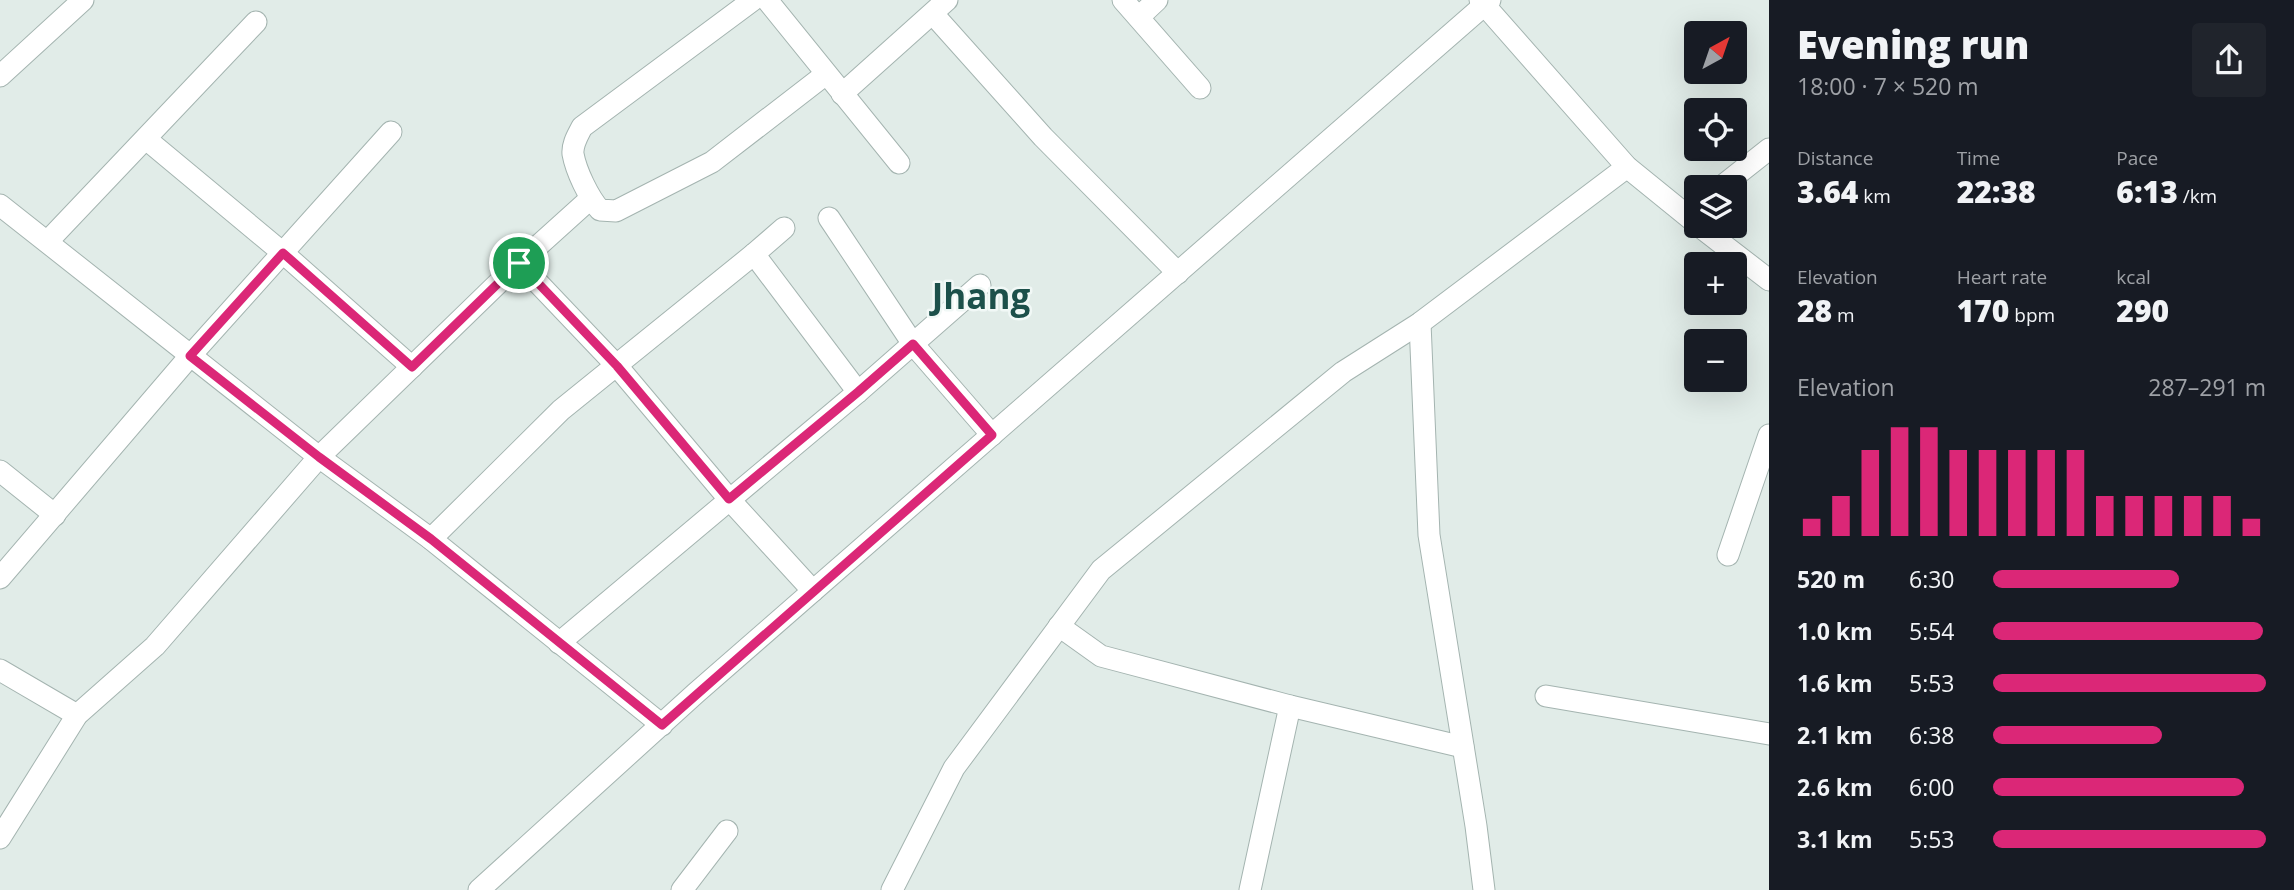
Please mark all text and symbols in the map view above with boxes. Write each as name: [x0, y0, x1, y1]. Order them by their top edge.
text: Evening run: [1797, 18, 2029, 70]
north arrow: [1684, 21, 1746, 84]
map controls: [1684, 21, 1747, 392]
button: share: [2192, 23, 2266, 97]
text: 18:00 · 7 × 520 m: [1797, 70, 1979, 102]
button: locate: [1684, 98, 1747, 161]
text: Distance: [1797, 145, 1873, 171]
text: Time: [1957, 145, 2000, 171]
text: Pace: [2116, 145, 2158, 171]
text: 3.64: [1797, 171, 1858, 212]
text: 22:38: [1957, 171, 2036, 212]
text: 6:13: [2116, 171, 2178, 212]
button: layers: [1684, 175, 1747, 238]
text: km: [1858, 183, 1891, 209]
text: /km: [2178, 183, 2217, 209]
pin: [489, 233, 549, 293]
icon: arrive: [500, 244, 538, 282]
button: +: [1684, 252, 1747, 315]
text: Elevation: [1797, 264, 1878, 290]
text: Heart rate: [1957, 264, 2047, 290]
text: kcal: [2116, 264, 2151, 290]
district label: Jhang: [929, 272, 1030, 319]
text: 28: [1797, 290, 1832, 331]
text: 170: [1957, 290, 2009, 331]
text: 290: [2116, 290, 2169, 331]
text: m: [1832, 302, 1855, 328]
text: bpm: [2009, 302, 2055, 328]
button: −: [1684, 329, 1747, 392]
text: Elevation: [1797, 371, 1895, 403]
text: 287–291 m: [2148, 371, 2266, 403]
text: 520 m: [1797, 563, 1865, 595]
text: 6:30: [1909, 563, 1955, 595]
text: 1.0 km: [1797, 615, 1873, 647]
text: 5:54: [1909, 615, 1955, 647]
text: 1.6 km: [1797, 667, 1873, 699]
text: 5:53: [1909, 667, 1955, 699]
text: 2.1 km: [1797, 719, 1873, 751]
text: 6:38: [1909, 719, 1955, 751]
text: 2.6 km: [1797, 771, 1873, 803]
text: 6:00: [1909, 771, 1955, 803]
text: 3.1 km: [1797, 823, 1873, 855]
text: 5:53: [1909, 823, 1955, 855]

